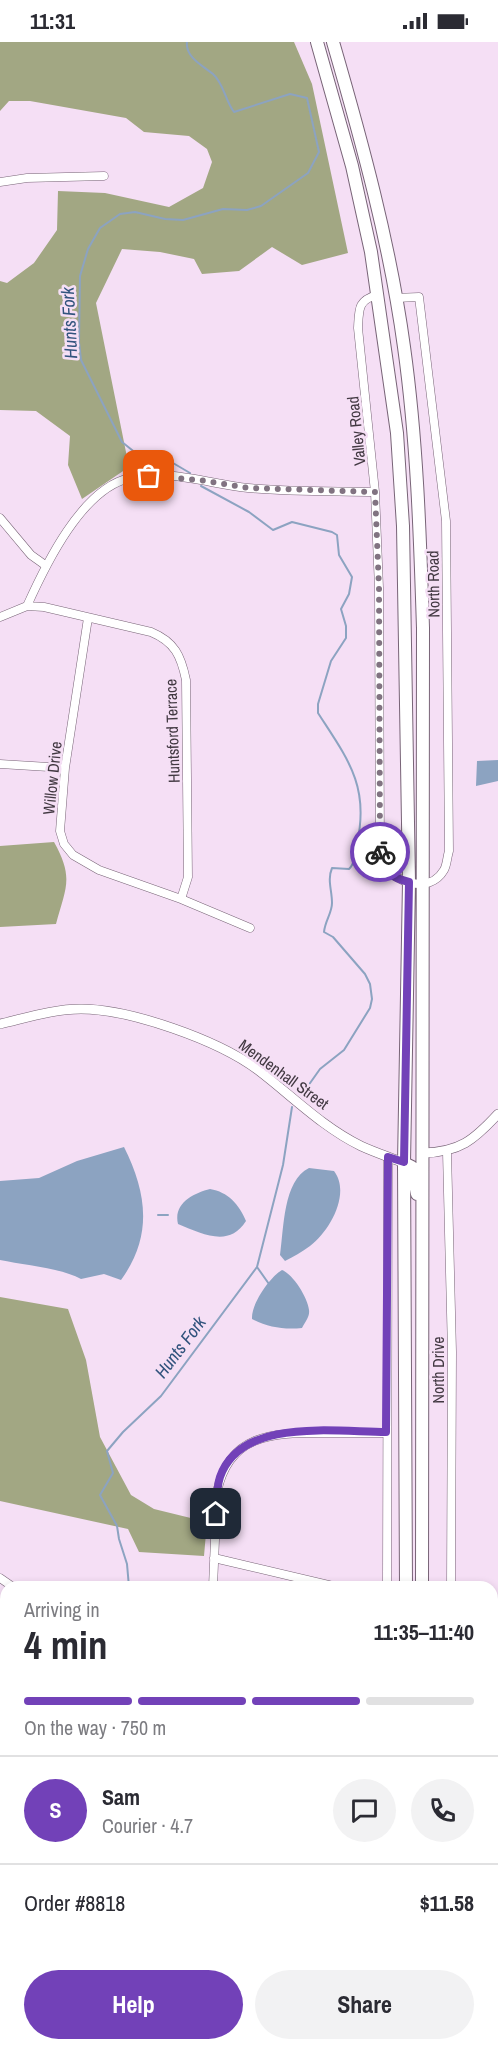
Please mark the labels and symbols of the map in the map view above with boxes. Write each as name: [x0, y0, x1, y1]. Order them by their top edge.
water label: Hunts Fork: [55, 286, 83, 359]
street label: Valley Road: [341, 395, 371, 467]
pin: [123, 450, 174, 501]
street label: North Road: [421, 550, 445, 618]
street label: Huntsford Terrace: [159, 679, 185, 783]
street label: Willow Drive: [37, 740, 67, 816]
courier: [350, 822, 410, 882]
street label: Mendenhall Street: [234, 1034, 334, 1114]
water label: Hunts Fork: [148, 1310, 212, 1383]
street label: North Drive: [427, 1336, 449, 1404]
pin: [190, 1488, 241, 1539]

